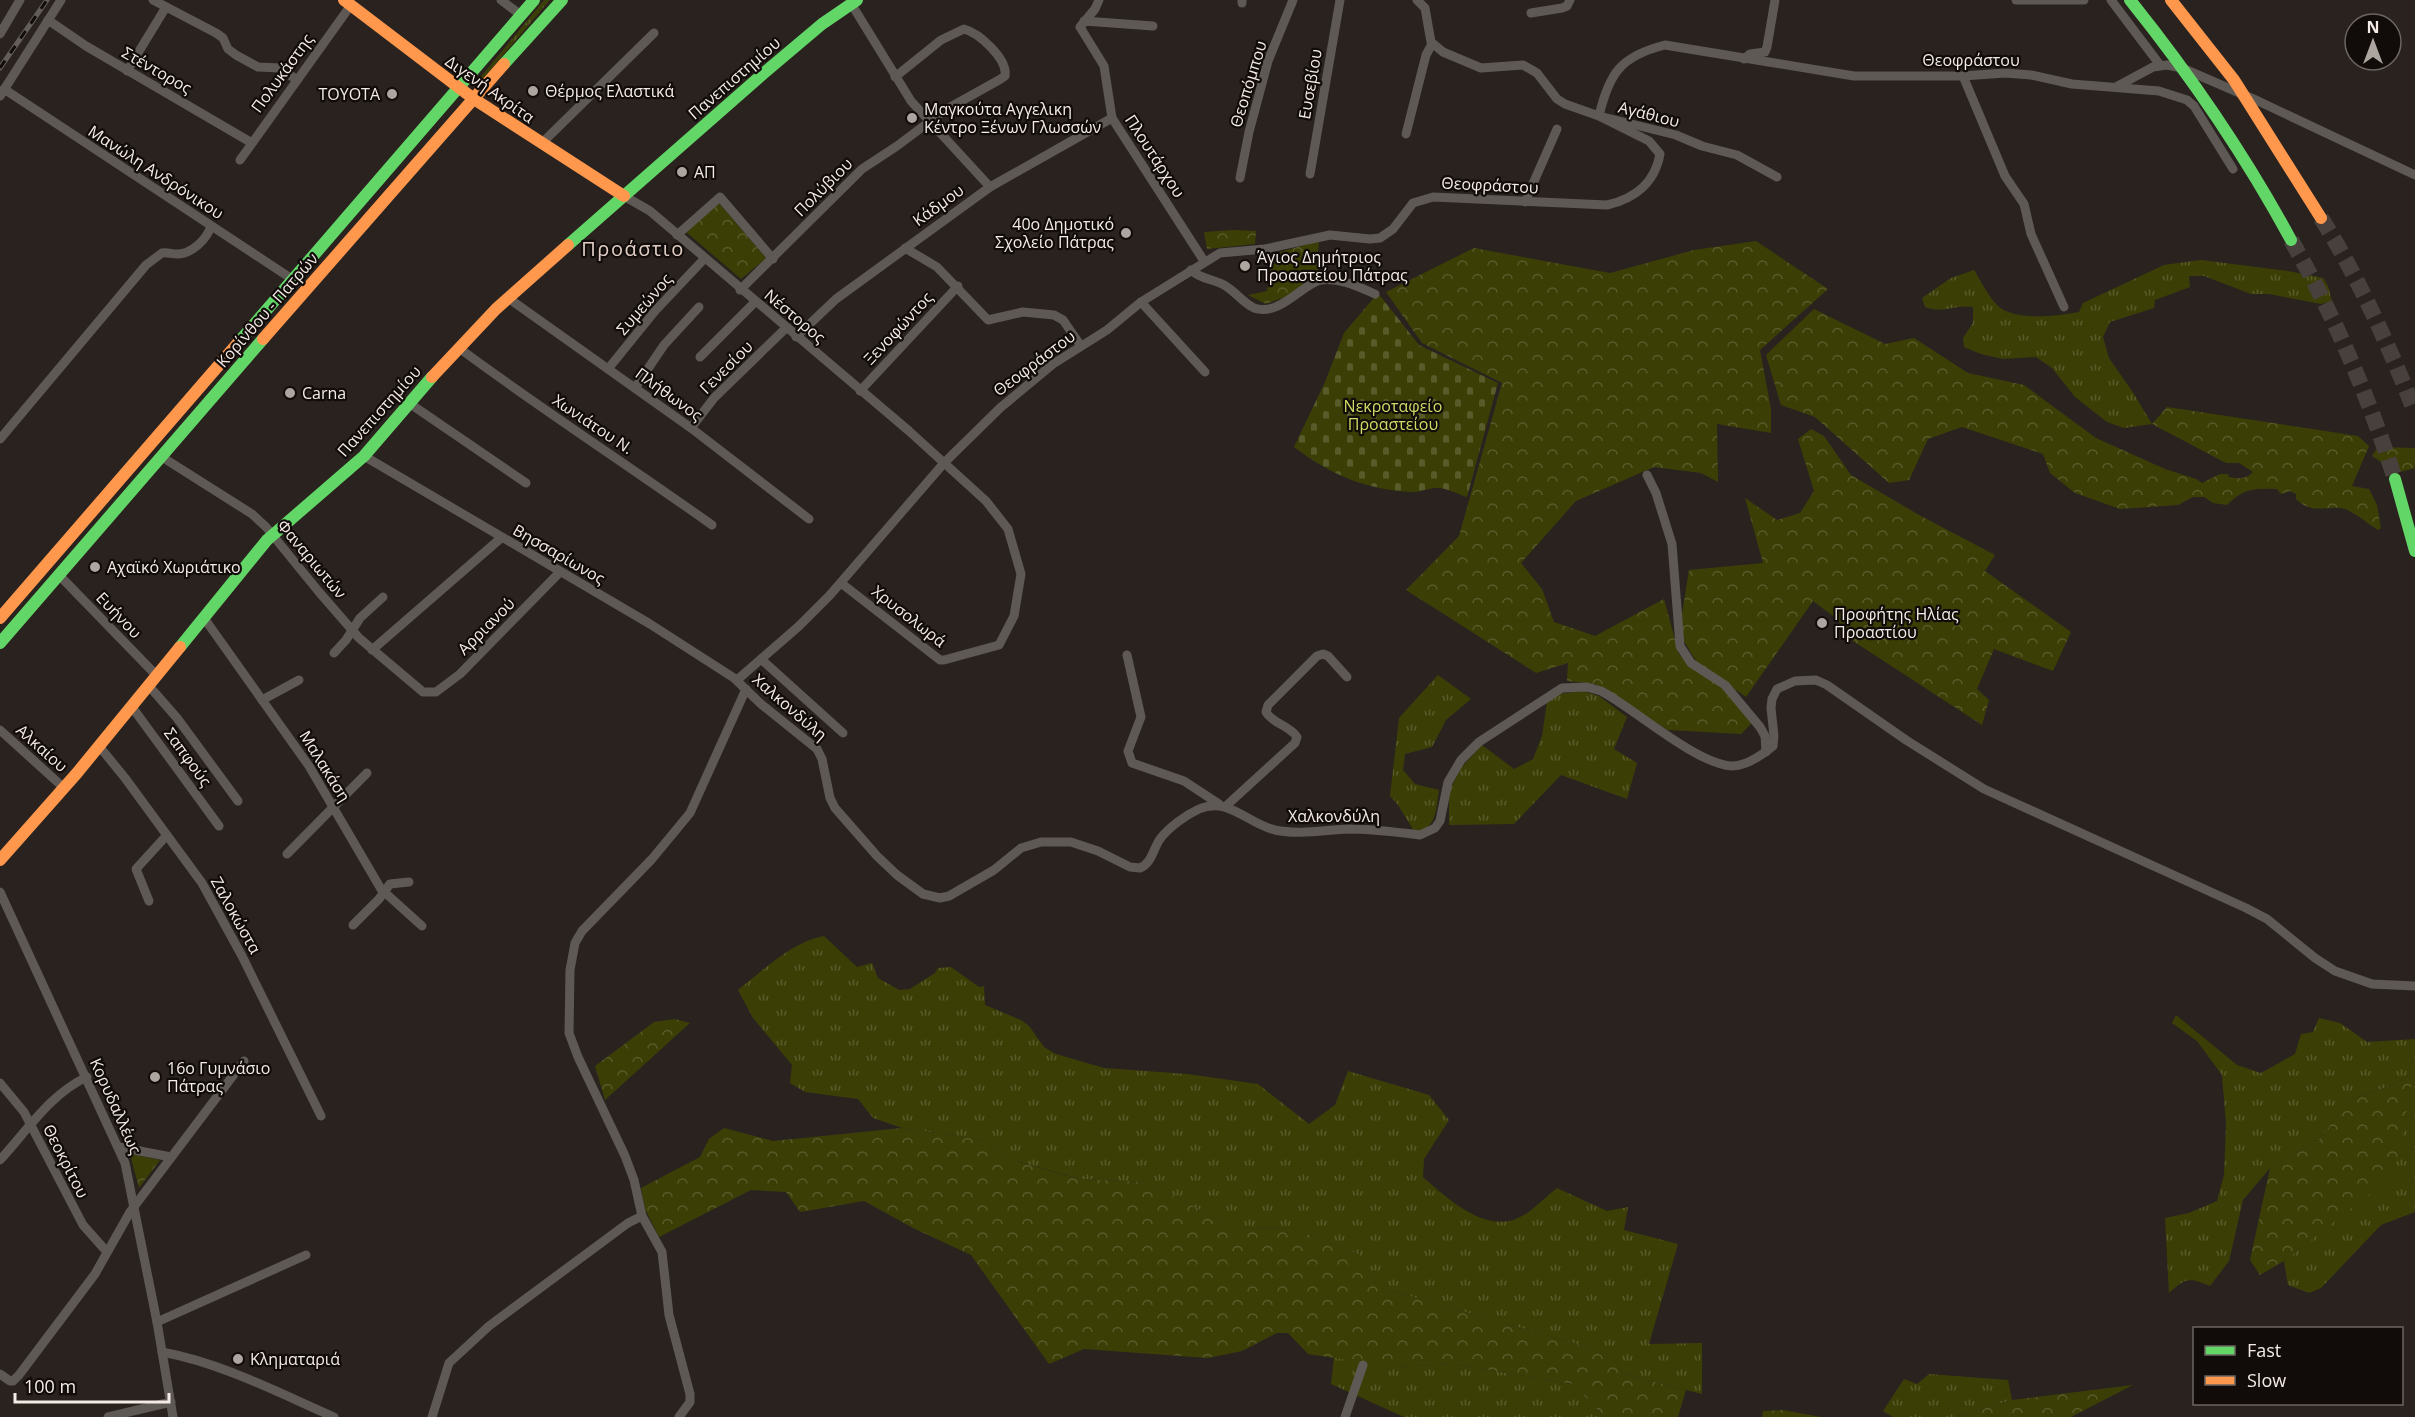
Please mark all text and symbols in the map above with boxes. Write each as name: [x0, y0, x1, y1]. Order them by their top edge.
north arrow: [2343, 12, 2403, 72]
text: N: [2366, 16, 2380, 38]
street label: Πολυκάστης: [246, 29, 318, 117]
street label: Πανεπιστημίου: [683, 32, 785, 124]
street label: Θεοπόμπου: [1224, 38, 1272, 130]
street label: Στέντορος: [118, 41, 196, 99]
street label: Ευσεβίου: [1293, 47, 1327, 121]
street label: Θεοφράστου: [1922, 49, 2020, 71]
street label: Διγενή Ακρίτα: [441, 50, 539, 128]
place label: Θέρμος Ελαστικά: [545, 80, 675, 102]
place label: TOYOTA: [318, 83, 381, 105]
marker: Θέρμος Ελαστικά: [526, 84, 540, 98]
marker: TOYOTA: [385, 87, 399, 101]
street label: Αγάθιου: [1616, 96, 1682, 132]
place label: Μαγκούτα Αγγελικη Κέντρο Ξένων Γλωσσών: [924, 98, 1102, 138]
street label: Πλουτάρχου: [1120, 110, 1190, 202]
marker: Μαγκούτα Αγγελικη Κέντρο Ξένων Γλωσσών: [905, 111, 919, 125]
street label: Μανώλη Ανδρόνικου: [84, 120, 228, 224]
street label: Πολύβιου: [789, 153, 857, 221]
place label: ΑΠ: [694, 161, 716, 183]
marker: ΑΠ: [675, 165, 689, 179]
street label: Θεοφράστου: [1441, 171, 1539, 199]
street label: Κάδμου: [908, 179, 968, 231]
place label: 40ο Δημοτικό Σχολείο Πάτρας: [995, 213, 1114, 253]
marker: 40ο Δημοτικό Σχολείο Πάτρας: [1119, 226, 1133, 240]
district label: Προάστιο: [581, 235, 685, 262]
place label: Άγιος Δημήτριος Προαστείου Πάτρας: [1257, 246, 1408, 286]
street label: Κορίνθου - Πατρών: [211, 248, 323, 372]
marker: Άγιος Δημήτριος Προαστείου Πάτρας: [1238, 259, 1252, 273]
street label: Συμεώνος: [611, 268, 677, 339]
street label: Νέστορος: [760, 284, 830, 348]
street label: Ξενοφώντος: [859, 287, 938, 369]
street label: Θεοφράστου: [989, 325, 1079, 401]
street label: Γενεσίου: [695, 336, 757, 398]
street label: Πανεπιστημίου: [332, 361, 426, 461]
street label: Πλήθωνος: [631, 362, 707, 426]
place label: Carna: [302, 382, 346, 404]
marker: Carna: [283, 386, 297, 400]
street label: Χωνιάτου Ν.: [548, 389, 638, 459]
park label: Νεκροταφείο Προαστείου: [1344, 395, 1442, 435]
street label: Φαναριωτών: [272, 515, 352, 603]
street label: Βησσαρίωνος: [509, 519, 609, 589]
place label: Αχαϊκό Χωριάτικο: [107, 556, 241, 578]
marker: Αχαϊκό Χωριάτικο: [88, 560, 102, 574]
street label: Χρυσολωρά: [867, 580, 951, 652]
street label: Ευήνου: [91, 587, 147, 643]
street label: Αρριανού: [453, 593, 519, 659]
place label: Προφήτης Ηλίας Προαστίου: [1834, 603, 1959, 643]
marker: Προφήτης Ηλίας Προαστίου: [1815, 616, 1829, 630]
street label: Χαλκονδύλη: [748, 669, 832, 745]
street label: Αλκαίου: [12, 719, 72, 777]
street label: Σαπφούς: [159, 723, 217, 791]
street label: Μαλακάση: [294, 726, 356, 806]
street label: Χαλκονδύλη: [1288, 805, 1380, 827]
street label: Ζαλοκώστα: [206, 872, 266, 958]
street label: Κορυδαλλέως: [85, 1054, 147, 1158]
place label: 16ο Γυμνάσιο Πάτρας: [167, 1057, 270, 1097]
marker: 16ο Γυμνάσιο Πάτρας: [148, 1070, 162, 1084]
street label: Θεοκρίτου: [38, 1120, 94, 1202]
legend: [2193, 1327, 2403, 1405]
text: Fast: [2247, 1338, 2281, 1362]
place label: Κληματαριά: [250, 1348, 340, 1370]
marker: Κληματαριά: [231, 1352, 245, 1366]
scale bar: [15, 1366, 170, 1404]
text: Slow: [2247, 1368, 2286, 1392]
text: 100 m: [24, 1374, 76, 1398]

